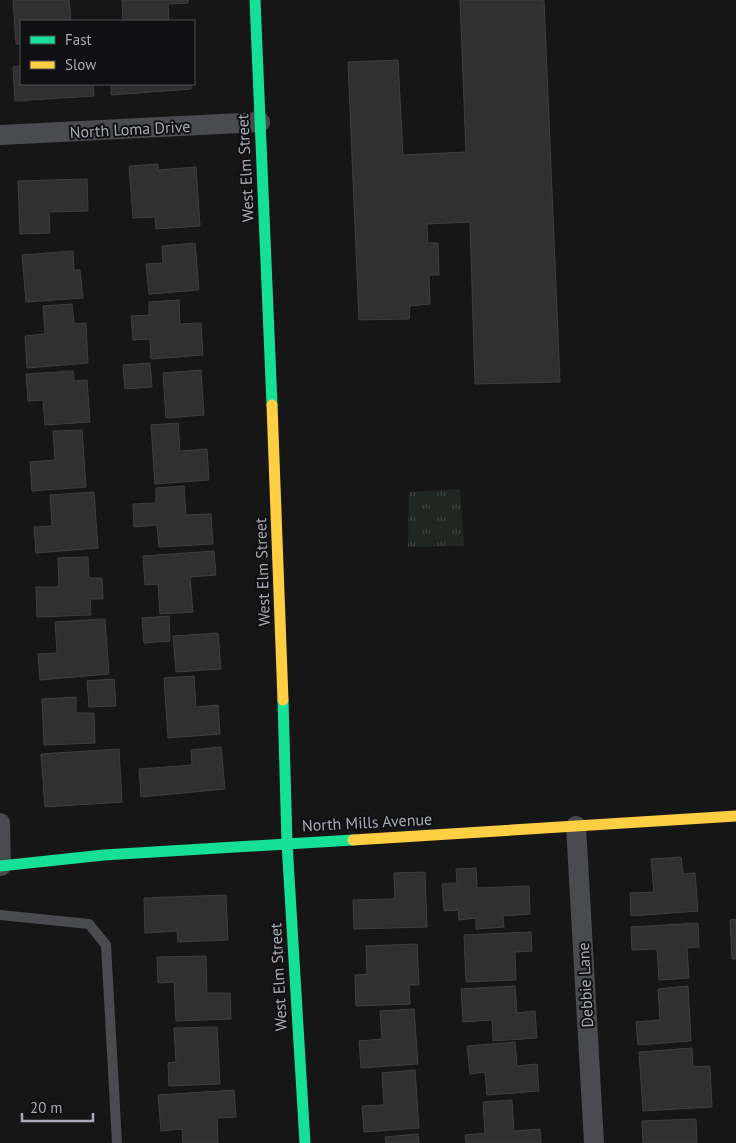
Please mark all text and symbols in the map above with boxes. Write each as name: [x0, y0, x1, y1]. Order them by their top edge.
legend: [20, 20, 195, 85]
text: Fast: [65, 30, 92, 49]
text: Slow: [65, 55, 96, 74]
street label: West Elm Street: [232, 113, 258, 223]
street label: North Loma Drive: [69, 116, 191, 142]
street label: West Elm Street: [250, 517, 274, 627]
street label: North Mills Avenue: [301, 809, 433, 835]
street label: West Elm Street: [265, 922, 291, 1032]
street label: Debbie Lane: [573, 942, 597, 1028]
scale bar: [22, 1090, 94, 1122]
text: 20 m: [30, 1098, 63, 1117]

